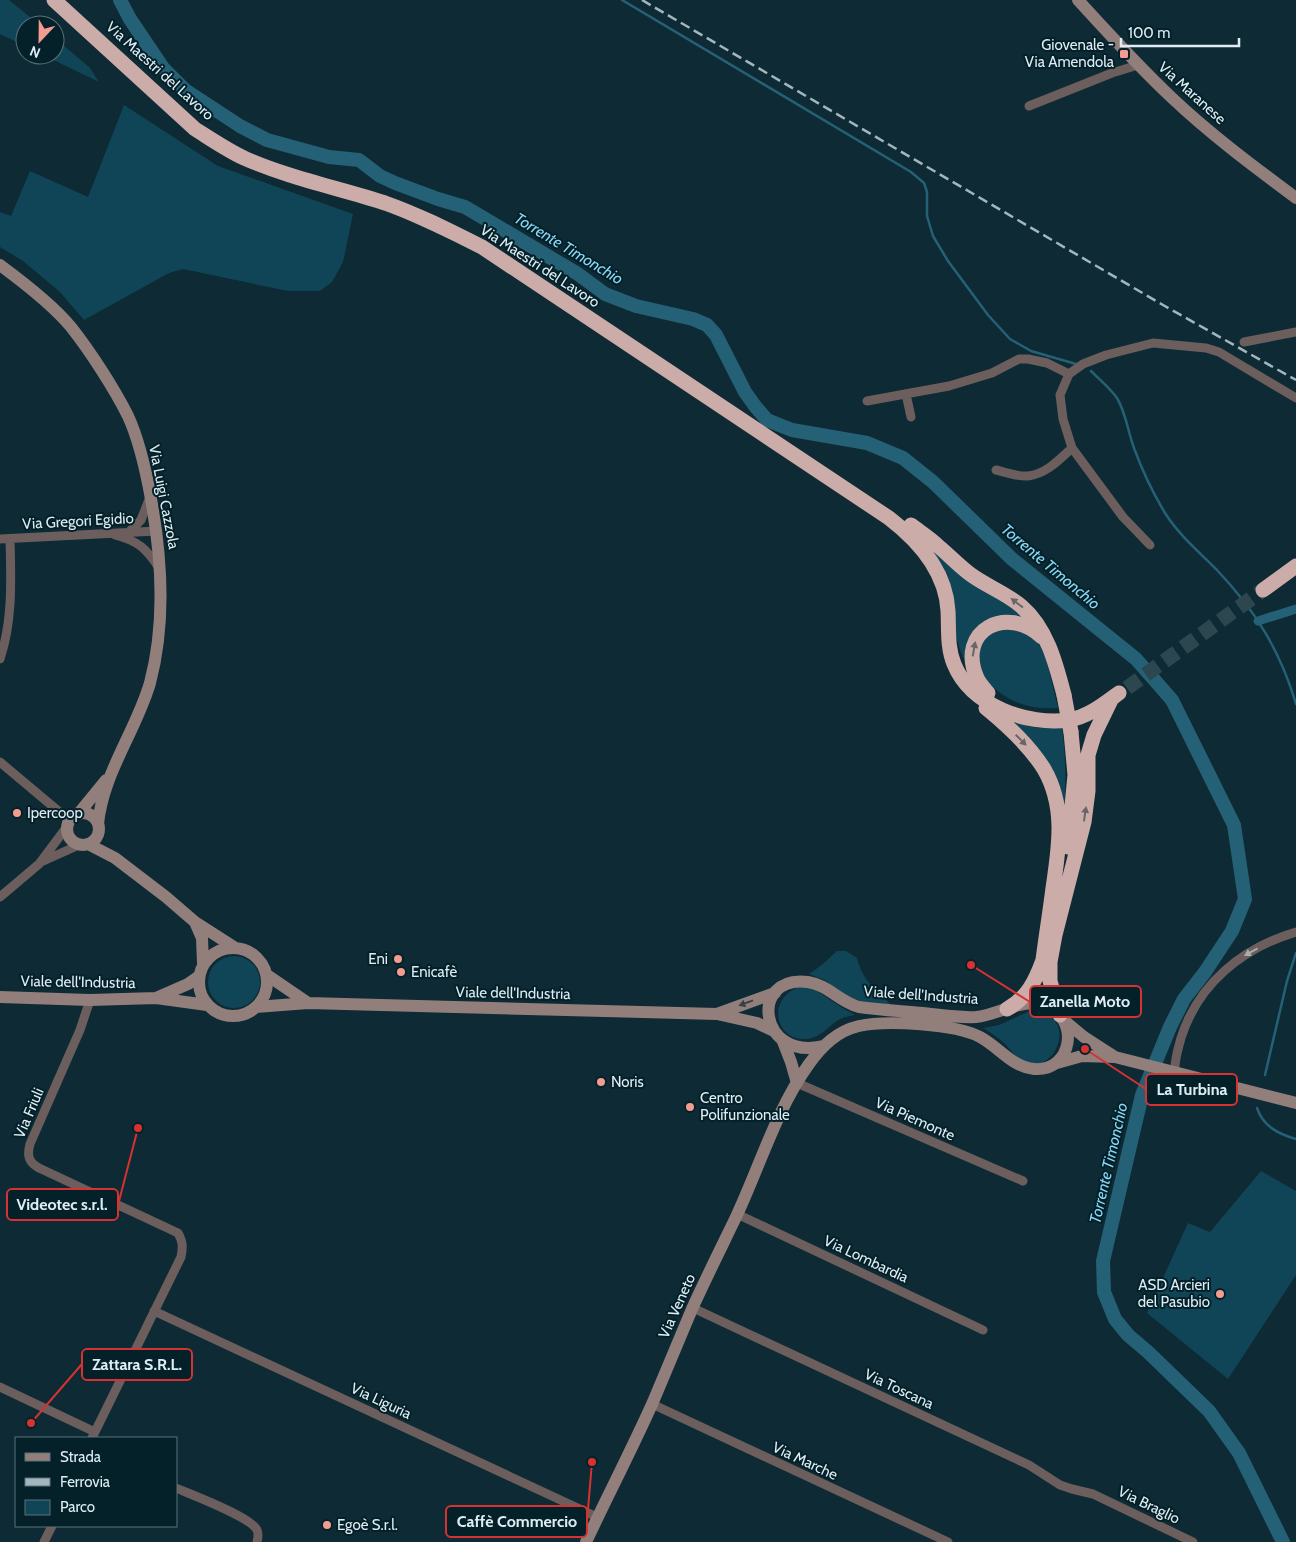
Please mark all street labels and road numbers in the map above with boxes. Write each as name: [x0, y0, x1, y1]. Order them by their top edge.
street label: Via Maestri del Lavoro: [102, 18, 218, 124]
street label: Via Maranese: [1155, 58, 1230, 128]
street label: Via Maestri del Lavoro: [477, 221, 603, 311]
street label: Via Luigi Cazzola: [145, 443, 183, 551]
street label: Via Gregori Egidio: [22, 509, 134, 533]
street label: Viale dell'Industria: [20, 972, 136, 992]
street label: Viale dell'Industria: [863, 982, 980, 1008]
street label: Viale dell'Industria: [455, 983, 571, 1003]
street label: Via Friuli: [10, 1085, 48, 1141]
street label: Via Piemonte: [872, 1093, 958, 1145]
street label: Via Lombardia: [821, 1232, 912, 1287]
street label: Via Veneto: [655, 1271, 699, 1341]
street label: Via Toscana: [861, 1365, 937, 1413]
street label: Via Liguria: [348, 1379, 415, 1423]
street label: Via Marche: [769, 1438, 841, 1484]
street label: Via Braglio: [1115, 1482, 1183, 1528]

